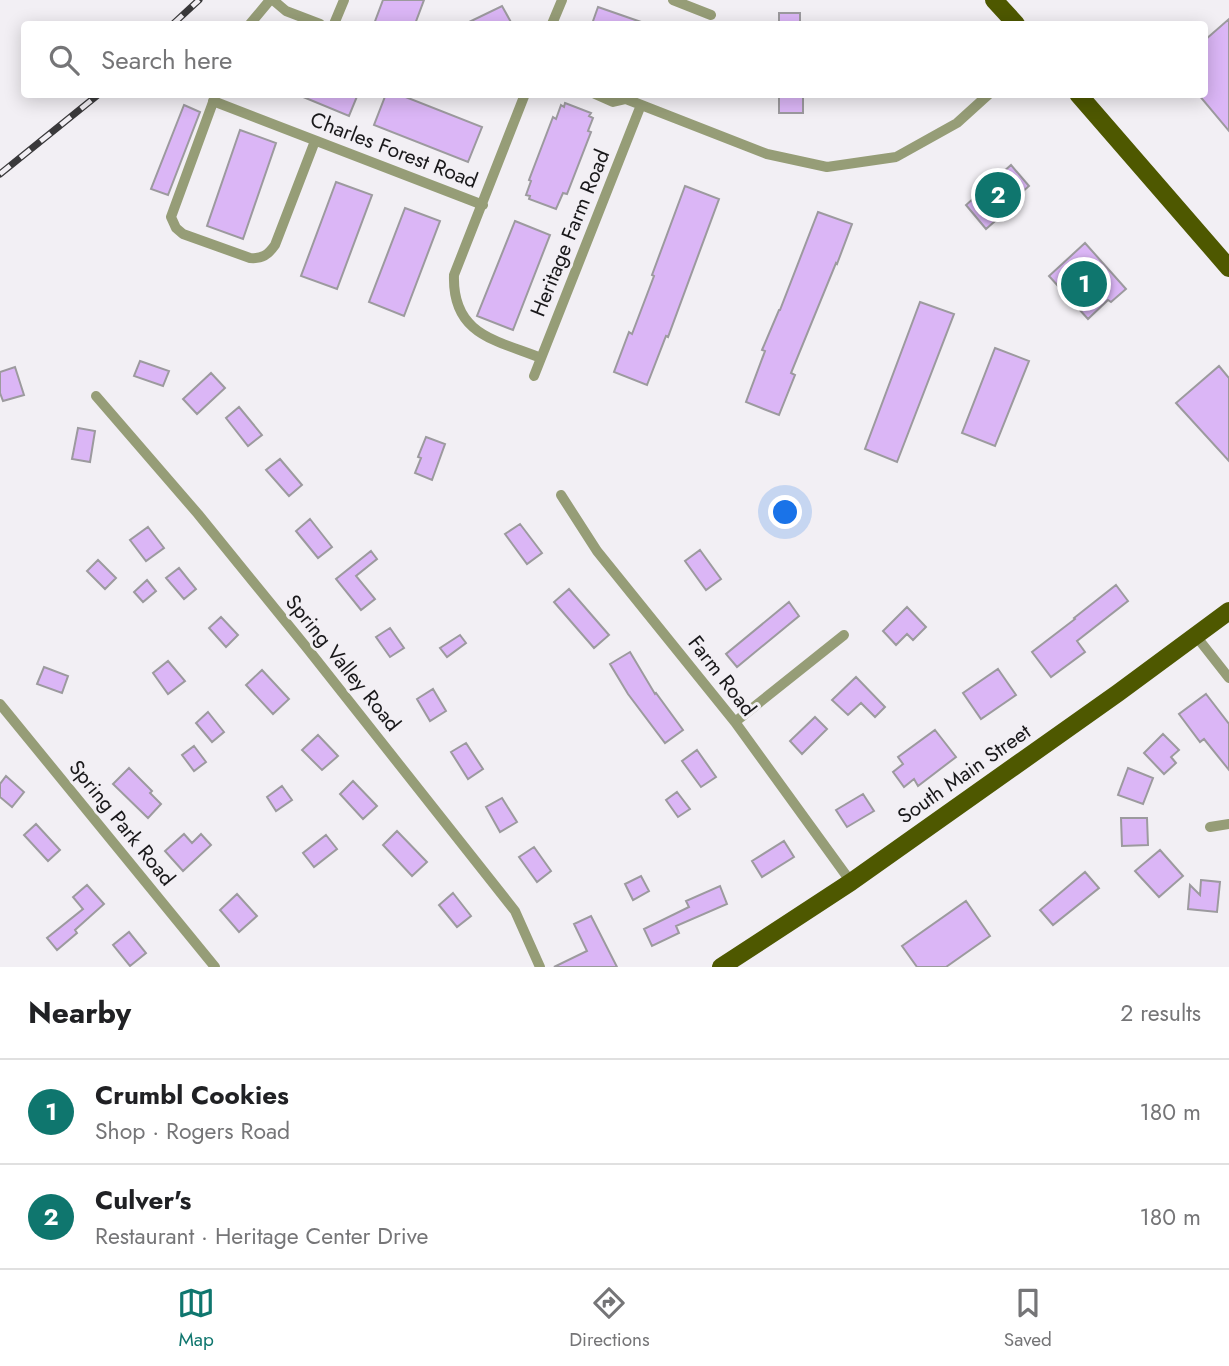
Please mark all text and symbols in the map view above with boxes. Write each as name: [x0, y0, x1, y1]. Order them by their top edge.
search box: [21, 21, 1208, 98]
icon: search: [45, 41, 83, 79]
text: Search here: [101, 41, 233, 79]
street label: Charles Forest Road: [306, 104, 482, 196]
street label: Heritage Farm Road: [523, 145, 617, 321]
pin: 2: [975, 169, 1021, 221]
pin: 1: [1061, 258, 1107, 310]
your location: [768, 495, 802, 529]
street label: Spring Valley Road: [278, 588, 408, 738]
street label: Farm Road: [681, 629, 763, 723]
street label: South Main Street: [891, 717, 1037, 831]
street label: Spring Park Road: [62, 754, 182, 892]
text: Nearby: [28, 991, 131, 1034]
text: 2 results: [1120, 996, 1201, 1030]
text: Crumbl Cookies: [95, 1076, 289, 1114]
text: 1: [45, 1095, 57, 1129]
text: 180 m: [1139, 1095, 1201, 1129]
text: Shop · Rogers Road: [95, 1114, 290, 1148]
text: Culver's: [95, 1181, 191, 1219]
text: 2: [43, 1200, 59, 1234]
text: 180 m: [1139, 1200, 1201, 1234]
text: Restaurant · Heritage Center Drive: [95, 1219, 428, 1253]
tab: Map: [177, 1284, 215, 1353]
tab: Directions: [569, 1284, 650, 1353]
tab: Saved: [1004, 1284, 1052, 1353]

